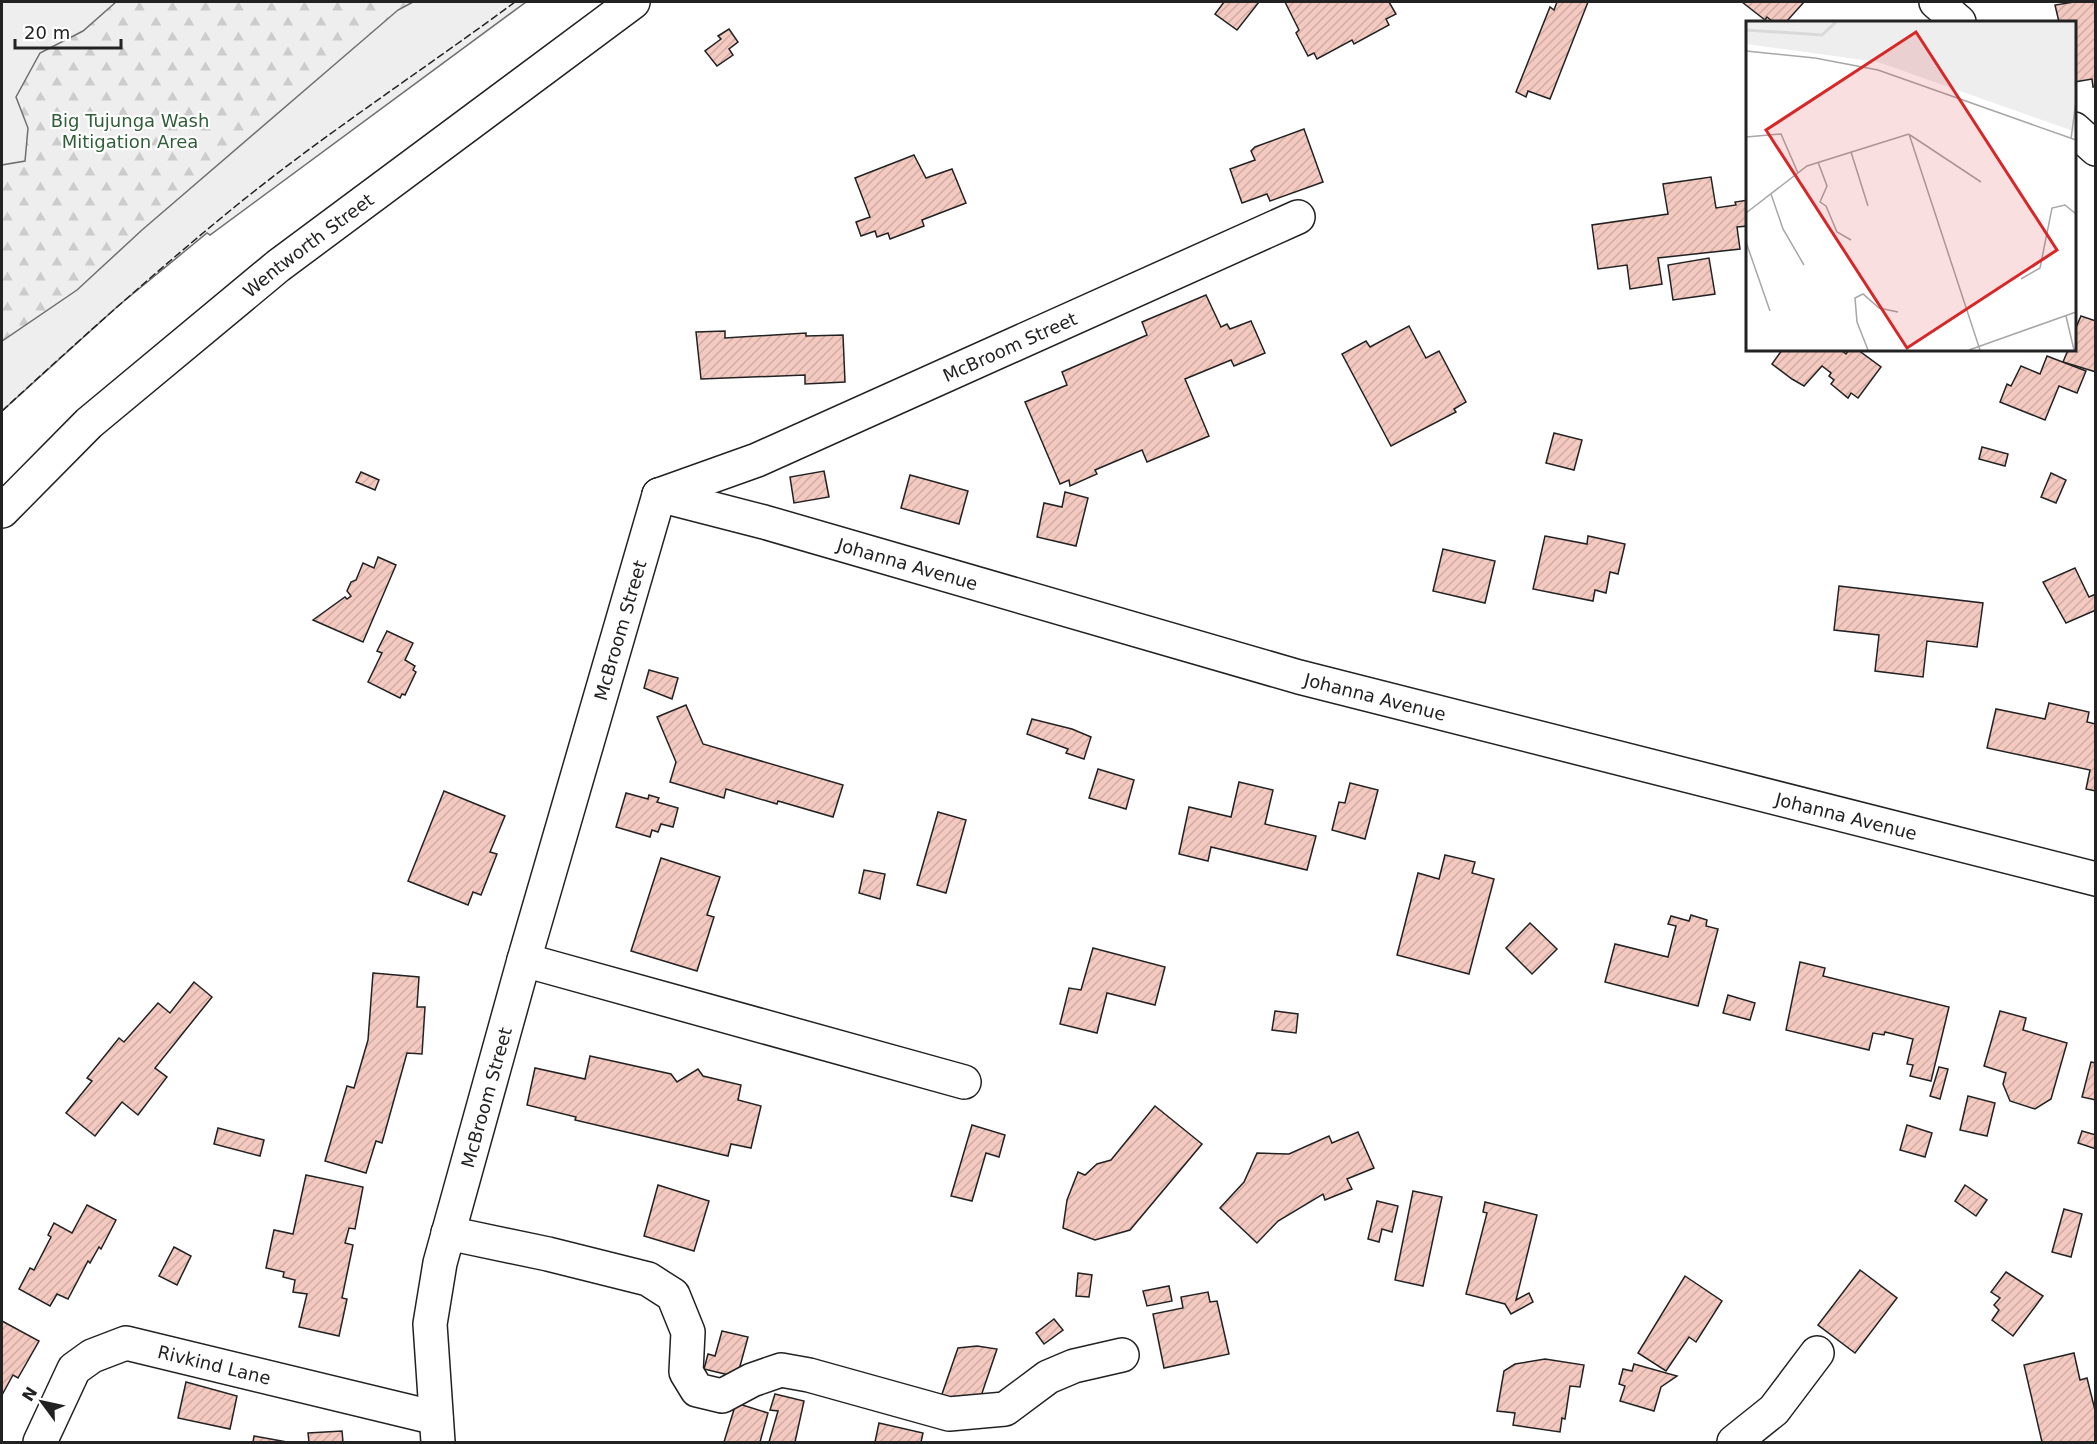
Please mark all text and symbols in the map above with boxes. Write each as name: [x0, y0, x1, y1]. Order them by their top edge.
scale bar: [15, 12, 122, 50]
inset map: [1746, 21, 2076, 351]
text: 20 m: [24, 22, 70, 43]
park label: Big Tujunga Wash Mitigation Area: [51, 110, 209, 152]
street label: Wentworth Street: [238, 188, 377, 301]
street label: McBroom Street: [939, 307, 1080, 386]
street label: Johanna Avenue: [834, 533, 980, 594]
street label: McBroom Street: [589, 558, 650, 703]
street label: Johanna Avenue: [1301, 668, 1448, 724]
street label: Johanna Avenue: [1772, 787, 1919, 844]
street label: McBroom Street: [456, 1025, 515, 1170]
street label: Rivkind Lane: [156, 1341, 273, 1388]
north arrow: [12, 1372, 72, 1432]
text: N: [18, 1383, 41, 1405]

